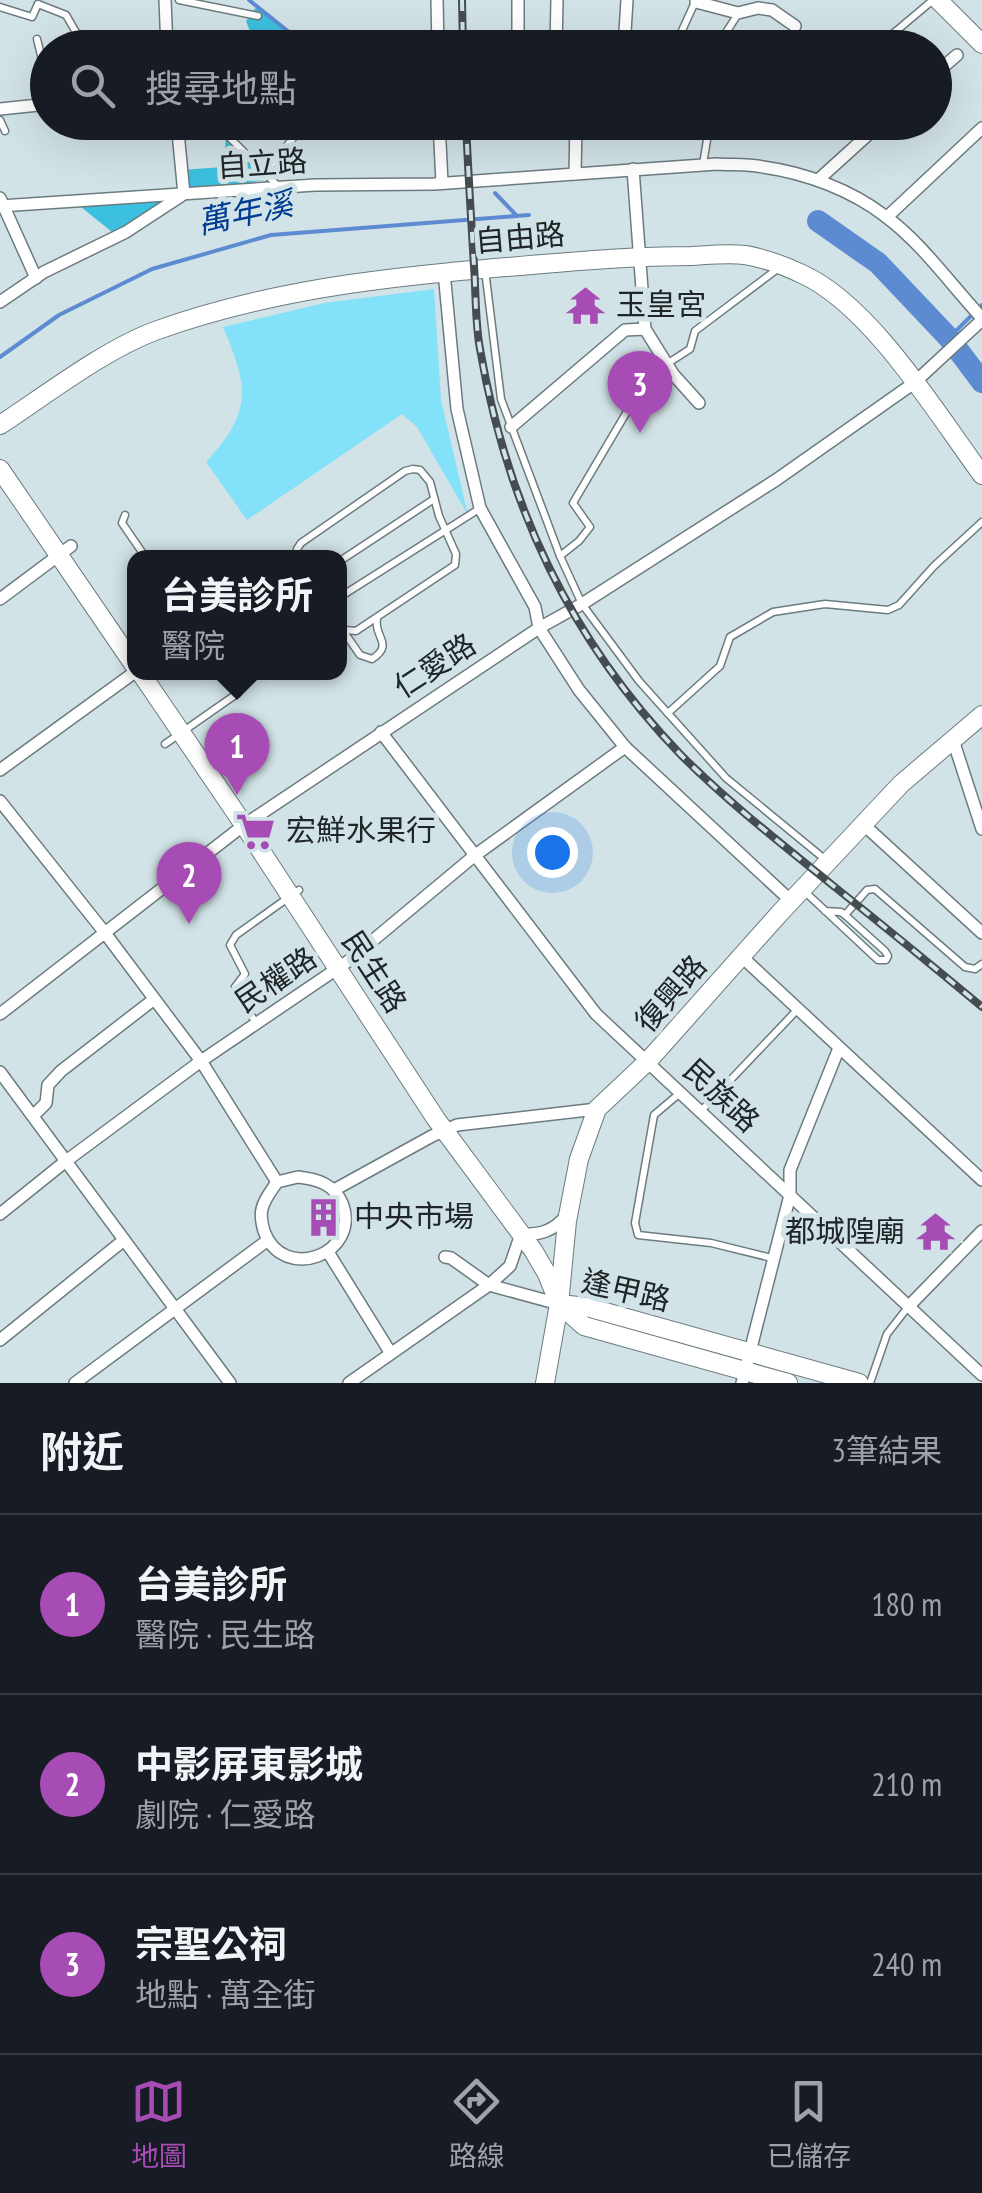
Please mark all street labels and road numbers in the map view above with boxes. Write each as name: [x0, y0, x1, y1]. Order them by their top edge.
street label: 自立路: [216, 140, 308, 185]
street label: 自由路: [473, 213, 566, 260]
street label: 仁愛路: [386, 624, 483, 706]
street label: 民生路: [334, 923, 416, 1020]
street label: 民權路: [227, 937, 323, 1020]
street label: 復興路: [626, 946, 714, 1040]
street label: 民族路: [676, 1050, 768, 1140]
street label: 逢甲路: [578, 1260, 675, 1319]

